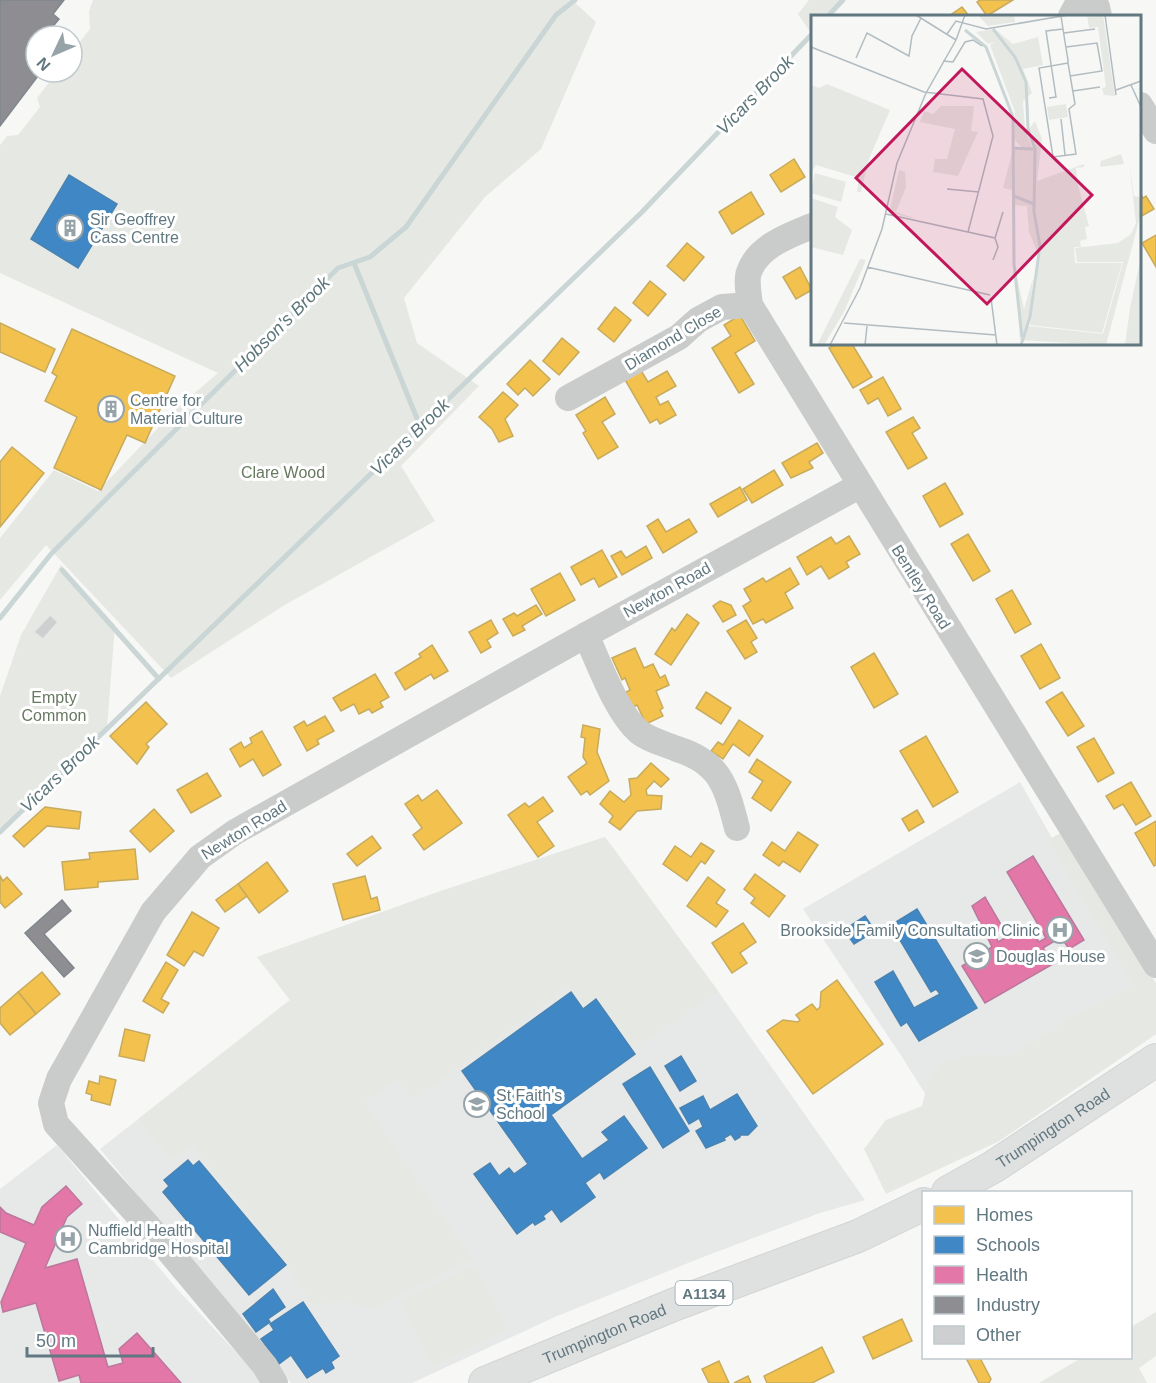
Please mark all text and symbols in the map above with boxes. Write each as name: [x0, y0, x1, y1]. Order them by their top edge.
inset map: [811, 15, 1141, 345]
north arrow: [24, 24, 84, 84]
water label: Vicars Brook: [712, 51, 798, 139]
text: N: [33, 54, 54, 74]
place label: Sir Geoffrey Cass Centre: [90, 211, 179, 246]
building icon: Sir Geoffrey Cass Centre: [55, 213, 85, 243]
water label: Hobson's Brook: [230, 272, 334, 376]
street label: Diamond Close: [622, 302, 724, 373]
place label: Centre for Material Culture: [130, 392, 243, 427]
building icon: Centre for Material Culture: [96, 394, 126, 424]
water label: Vicars Brook: [366, 394, 454, 480]
park label: Clare Wood: [241, 464, 325, 481]
street label: Bentley Road: [888, 542, 954, 632]
street label: Newton Road: [620, 559, 714, 621]
park label: Empty Common: [22, 689, 86, 724]
water label: Vicars Brook: [16, 731, 104, 817]
street label: Newton Road: [198, 797, 290, 863]
hospital icon: Brookside Family Consultation Clinic: [1045, 915, 1075, 945]
place label: Brookside Family Consultation Clinic: [780, 922, 1040, 939]
school or university icon: Douglas House: [962, 941, 992, 971]
place label: Douglas House: [996, 948, 1106, 965]
street label: Trumpington Road: [993, 1084, 1113, 1171]
place label: St Faith's School: [496, 1087, 562, 1122]
school or university icon: St Faith's School: [462, 1089, 492, 1119]
legend: [922, 1191, 1132, 1359]
text: Homes: [976, 1205, 1033, 1225]
place label: Nuffield Health Cambridge Hospital: [88, 1222, 229, 1257]
hospital icon: Nuffield Health Cambridge Hospital: [53, 1224, 83, 1254]
text: Schools: [976, 1235, 1040, 1255]
text: Health: [976, 1265, 1028, 1285]
road number: A1134: [676, 1281, 732, 1305]
text: Industry: [976, 1295, 1040, 1315]
street label: Trumpington Road: [540, 1300, 668, 1367]
scale bar: [27, 1320, 153, 1358]
text: Other: [976, 1325, 1021, 1345]
text: 50 m: [36, 1331, 76, 1351]

